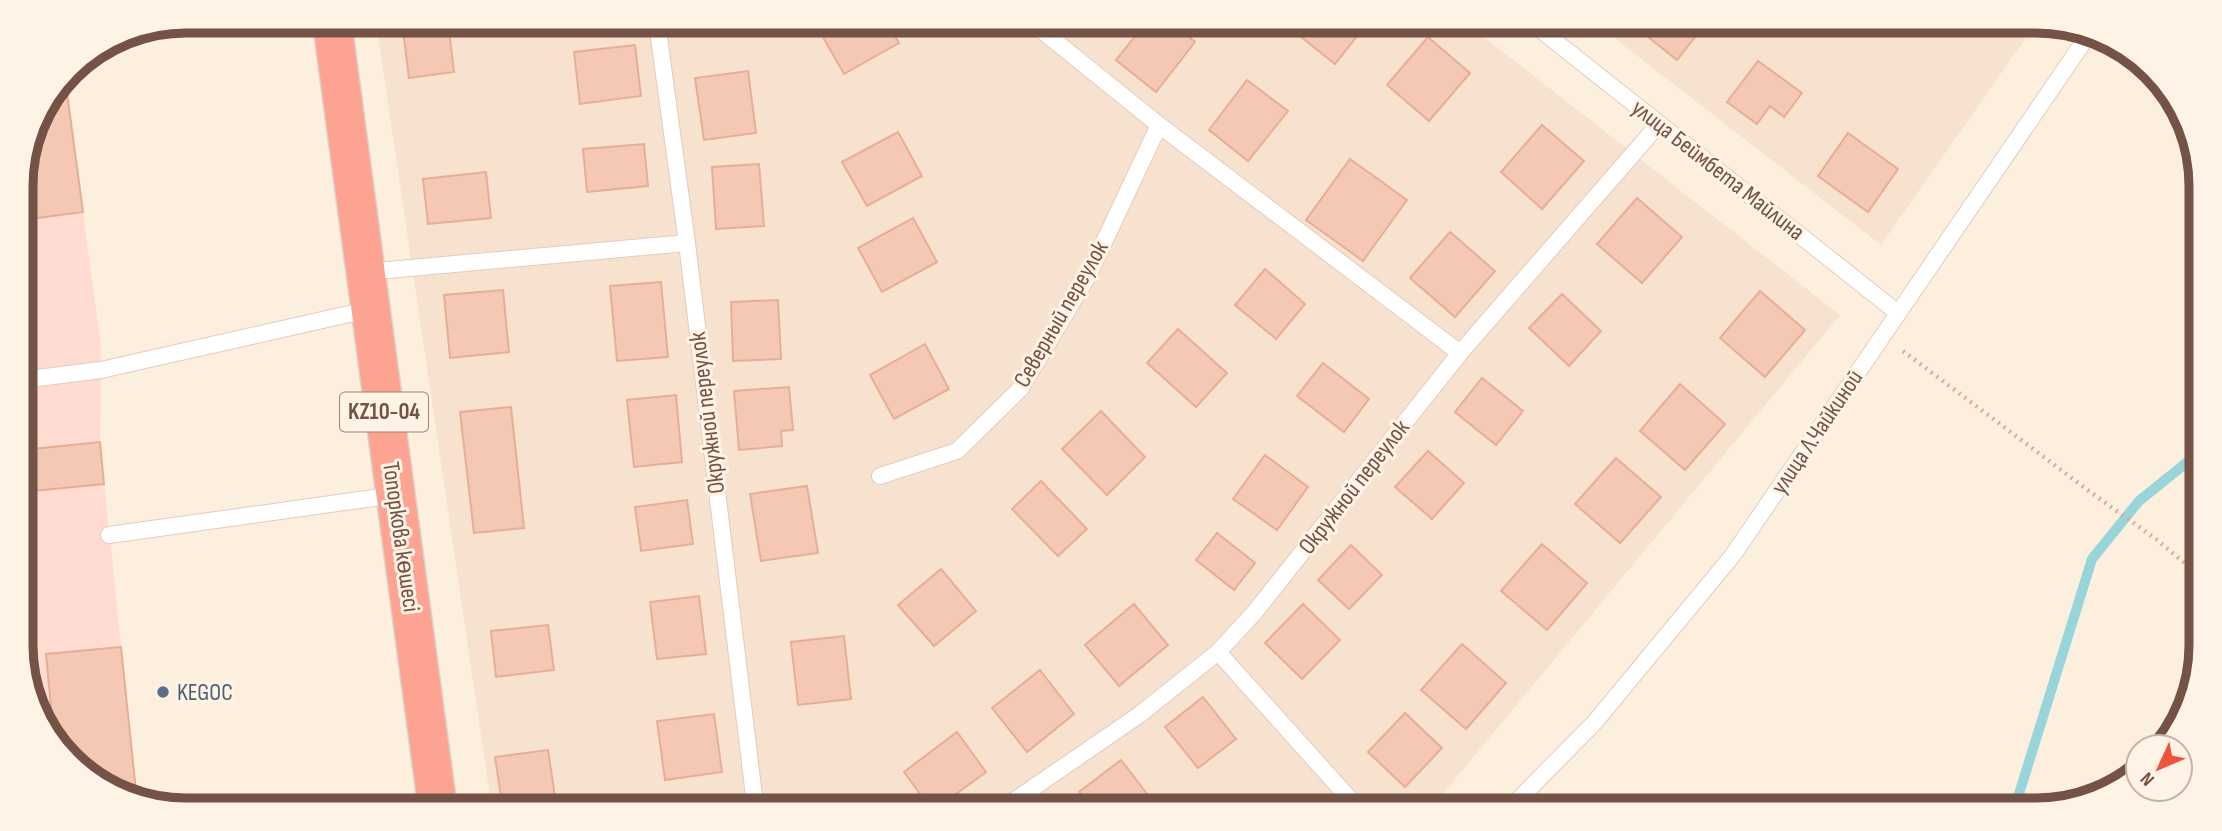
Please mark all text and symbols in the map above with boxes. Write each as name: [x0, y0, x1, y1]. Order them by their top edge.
street label: улица Беймбета Майлина: [1626, 93, 1810, 247]
street label: Северный переулок: [1007, 235, 1115, 392]
street label: Окружной переулок: [683, 330, 731, 496]
street label: улица Л.Чайкиной: [1765, 364, 1869, 500]
road number: KZ10-04: [340, 392, 428, 432]
street label: Окружной переулок: [1292, 413, 1416, 560]
street label: Топоркова көшесі: [376, 460, 426, 614]
place label: KEGOC: [177, 678, 233, 707]
marker: KEGOC: [155, 684, 171, 700]
north arrow: [2124, 733, 2194, 803]
text: N: [2136, 767, 2160, 790]

